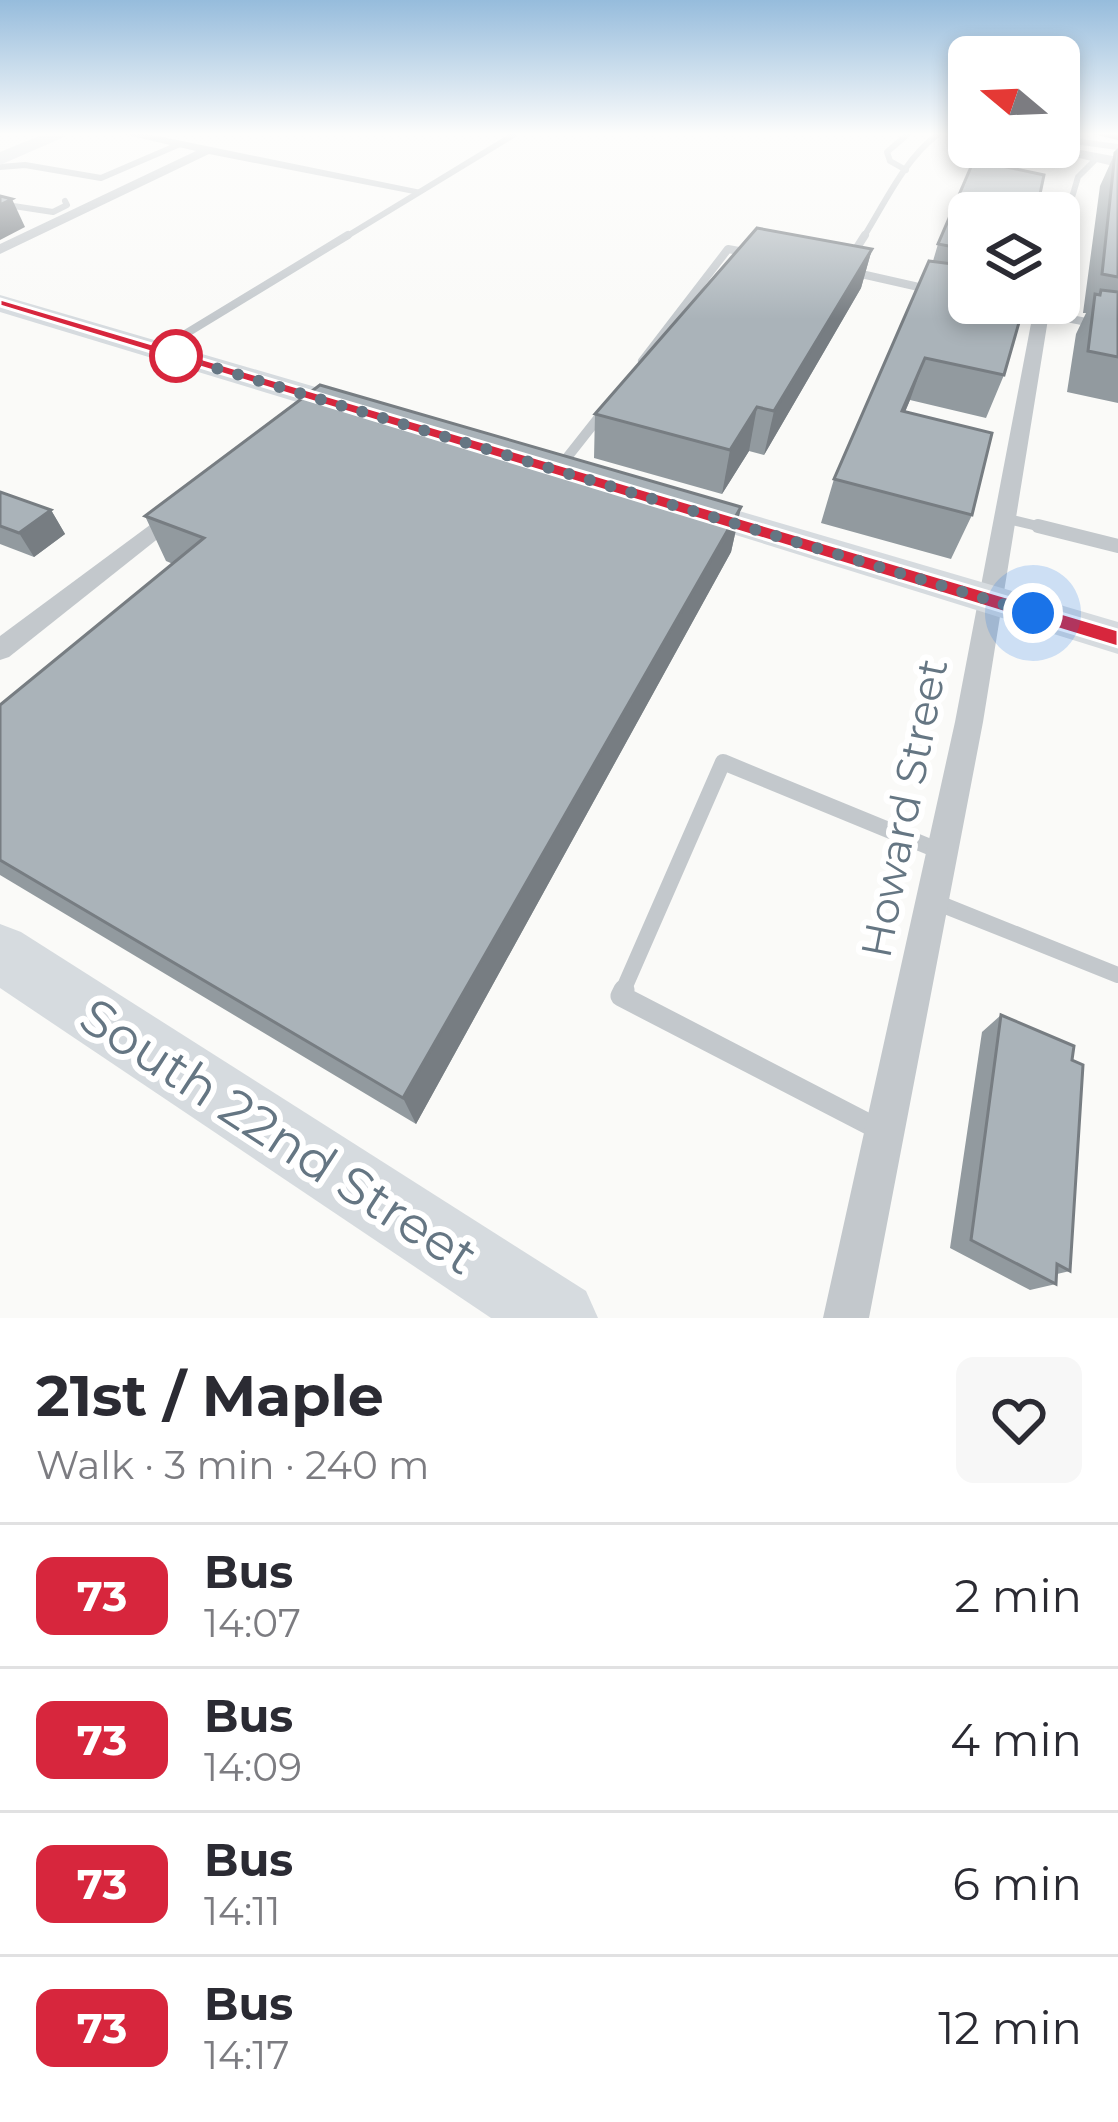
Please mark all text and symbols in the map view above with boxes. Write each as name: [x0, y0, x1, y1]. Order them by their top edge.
north arrow: [948, 36, 1080, 168]
map controls: [948, 36, 1080, 324]
button: layers: [948, 192, 1080, 324]
unlabelled marker: [151, 331, 201, 381]
your location: [1003, 583, 1063, 643]
street label: Howard Street: [850, 654, 958, 962]
street label: South 22nd Street: [69, 985, 489, 1287]
button: heart: [956, 1357, 1082, 1483]
text: 21st / Maple: [36, 1361, 384, 1430]
text: Walk · 3 min · 240 m: [36, 1441, 429, 1489]
text: Bus: [204, 1544, 293, 1599]
text: 2 min: [954, 1568, 1082, 1623]
text: 73: [77, 1570, 127, 1622]
text: 14:07: [204, 1599, 301, 1647]
text: Bus: [204, 1688, 293, 1743]
text: 4 min: [950, 1712, 1082, 1767]
text: 73: [77, 1714, 127, 1766]
text: 14:09: [204, 1743, 302, 1791]
text: Bus: [204, 1832, 293, 1887]
text: 6 min: [953, 1856, 1082, 1911]
text: 73: [77, 1858, 127, 1910]
text: 14:11: [204, 1887, 281, 1935]
text: Bus: [204, 1976, 293, 2031]
text: 12 min: [938, 2000, 1082, 2055]
text: 73: [77, 2002, 127, 2054]
text: 14:17: [204, 2031, 289, 2079]

